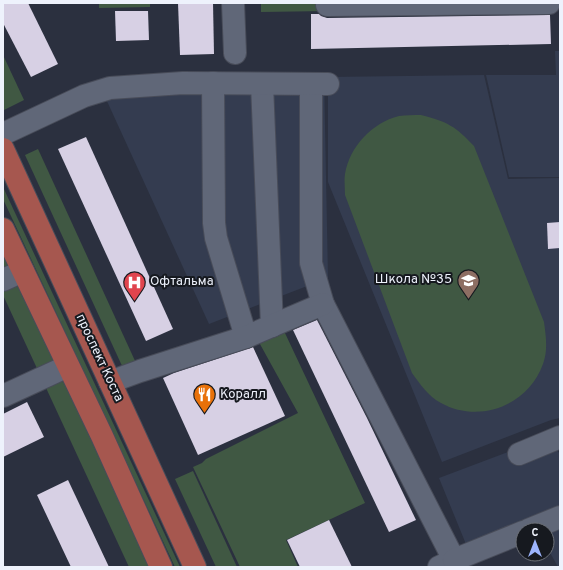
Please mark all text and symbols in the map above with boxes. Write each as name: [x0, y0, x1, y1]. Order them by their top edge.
school or university icon: Школа №35: [455, 267, 481, 300]
hospital icon: Офтальма: [121, 269, 147, 302]
place label: Школа №35: [375, 272, 452, 288]
place label: Офтальма: [150, 274, 214, 290]
street label: проспект Коста: [72, 312, 126, 404]
restaurant icon: Коралл: [192, 382, 218, 415]
place label: Коралл: [220, 387, 266, 403]
north arrow: [515, 522, 555, 562]
text: С: [531, 526, 539, 540]

